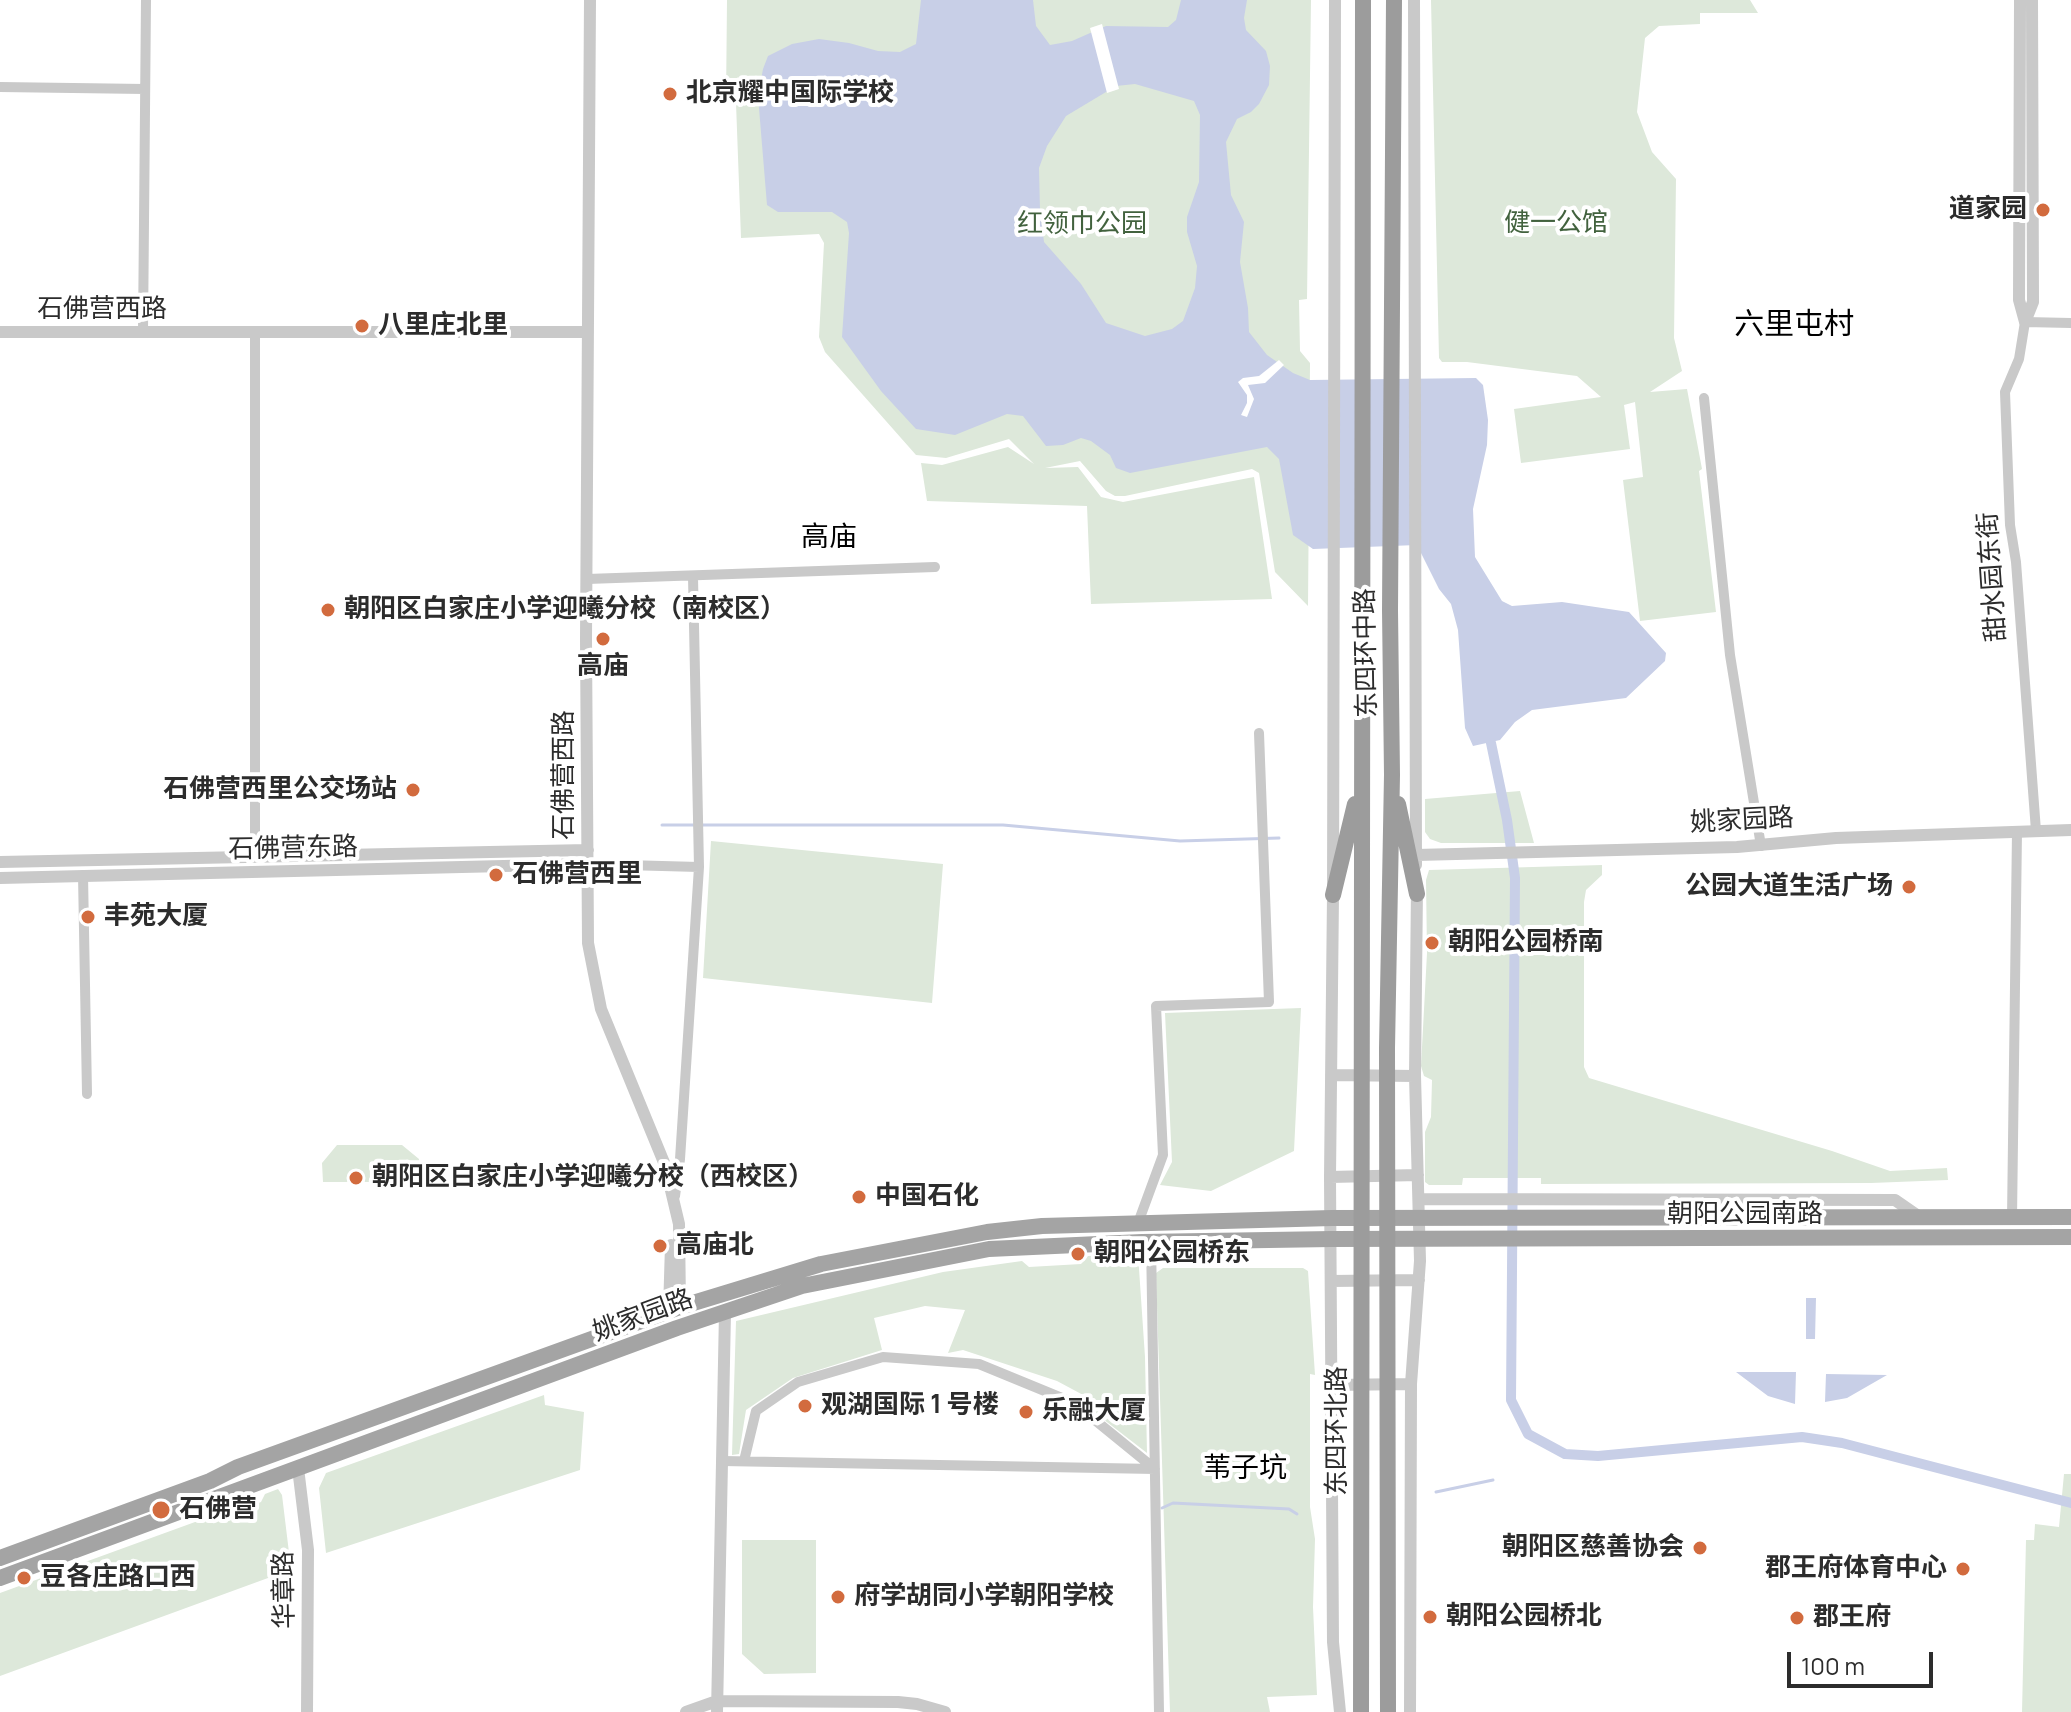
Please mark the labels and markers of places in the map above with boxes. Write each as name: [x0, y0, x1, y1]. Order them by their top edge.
place label: 北京耀中国际学校: [686, 78, 894, 110]
marker: 北京耀中国际学校: [661, 85, 679, 103]
place label: 道家园: [1949, 194, 2027, 226]
marker: 道家园: [2034, 201, 2052, 219]
place label: 八里庄北里: [378, 310, 508, 342]
marker: 八里庄北里: [353, 317, 371, 335]
place label: 朝阳区白家庄小学迎曦分校（南校区）: [344, 594, 786, 626]
marker: 朝阳区白家庄小学迎曦分校（南校区）: [319, 601, 337, 619]
marker: 高庙: [594, 630, 612, 648]
place label: 高庙: [577, 651, 629, 683]
place label: 石佛营西里公交场站: [163, 774, 397, 806]
marker: 石佛营西里公交场站: [404, 781, 422, 799]
place label: 石佛营西里: [512, 859, 642, 891]
marker: 石佛营西里: [487, 866, 505, 884]
place label: 公园大道生活广场: [1685, 871, 1893, 903]
marker: 公园大道生活广场: [1900, 878, 1918, 896]
place label: 丰苑大厦: [104, 901, 208, 933]
marker: 丰苑大厦: [79, 908, 97, 926]
place label: 朝阳公园桥南: [1448, 927, 1604, 959]
marker: 朝阳公园桥南: [1423, 934, 1441, 952]
place label: 朝阳区白家庄小学迎曦分校（西校区）: [372, 1162, 814, 1194]
marker: 朝阳区白家庄小学迎曦分校（西校区）: [347, 1169, 365, 1187]
place label: 中国石化: [875, 1181, 979, 1213]
marker: 中国石化: [850, 1188, 868, 1206]
place label: 高庙北: [676, 1230, 754, 1262]
marker: 高庙北: [651, 1237, 669, 1255]
place label: 朝阳公园桥东: [1094, 1238, 1250, 1270]
marker: 朝阳公园桥东: [1069, 1245, 1087, 1263]
place label: 观湖国际 1 号楼: [821, 1390, 999, 1422]
place label: 乐融大厦: [1042, 1396, 1146, 1428]
marker: 观湖国际 1 号楼: [796, 1397, 814, 1415]
marker: 乐融大厦: [1017, 1403, 1035, 1421]
place label: 石佛营: [179, 1494, 257, 1526]
marker: 石佛营: [150, 1499, 172, 1521]
place label: 朝阳区慈善协会: [1502, 1532, 1684, 1564]
marker: 朝阳区慈善协会: [1691, 1539, 1709, 1557]
place label: 郡王府体育中心: [1765, 1553, 1947, 1585]
marker: 郡王府体育中心: [1954, 1560, 1972, 1578]
place label: 豆各庄路口西: [40, 1562, 196, 1594]
marker: 豆各庄路口西: [15, 1569, 33, 1587]
place label: 府学胡同小学朝阳学校: [854, 1581, 1114, 1613]
marker: 府学胡同小学朝阳学校: [829, 1588, 847, 1606]
place label: 朝阳公园桥北: [1446, 1601, 1602, 1633]
place label: 郡王府: [1813, 1602, 1891, 1634]
marker: 朝阳公园桥北: [1421, 1608, 1439, 1626]
marker: 郡王府: [1788, 1609, 1806, 1627]

